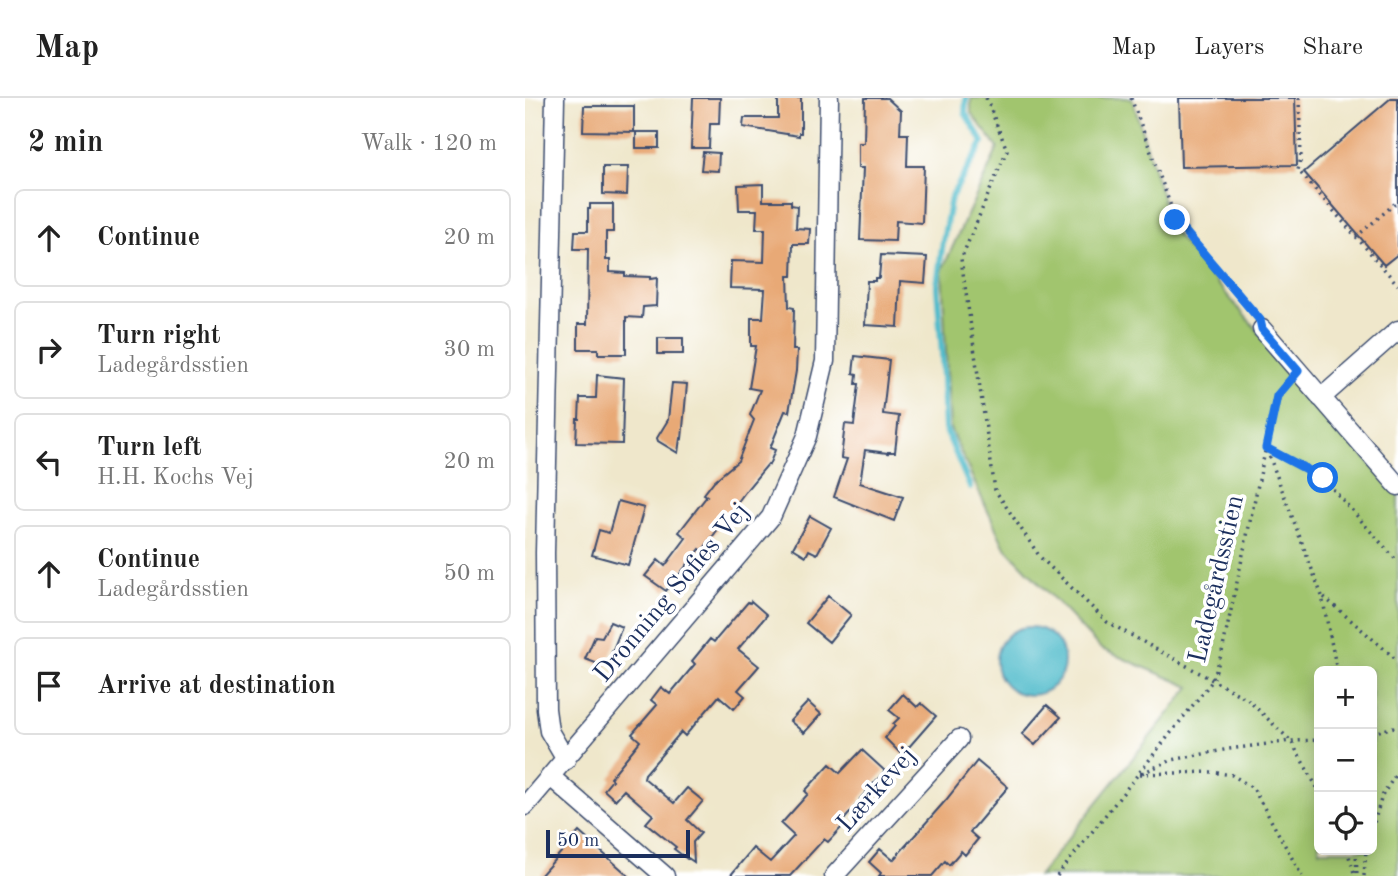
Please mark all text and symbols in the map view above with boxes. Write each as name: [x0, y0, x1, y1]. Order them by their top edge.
text: Map: [35, 32, 99, 65]
text: Map: [1112, 36, 1156, 60]
text: Layers: [1194, 36, 1264, 60]
text: Share: [1302, 36, 1363, 60]
text: 2 min: [28, 128, 103, 158]
text: Walk · 120 m: [361, 132, 497, 155]
route end: [1159, 204, 1190, 235]
icon: ahead: [30, 219, 68, 257]
text: Continue: [97, 225, 200, 251]
text: 20 m: [444, 226, 495, 249]
text: Turn right: [97, 323, 220, 349]
icon: right: [30, 331, 68, 369]
text: 30 m: [444, 338, 495, 361]
text: Ladegårdsstien: [97, 354, 249, 377]
text: Turn left: [97, 435, 202, 461]
icon: left: [30, 443, 68, 481]
text: 20 m: [444, 450, 495, 473]
route start: [1307, 462, 1338, 493]
text: H.H. Kochs Vej: [97, 466, 254, 489]
street label: Ladegårdsstien: [1185, 492, 1249, 666]
street label: Dronning Sofies Vej: [590, 498, 754, 688]
text: Continue: [97, 547, 200, 573]
icon: ahead: [30, 555, 68, 593]
text: 50 m: [444, 562, 495, 585]
text: Ladegårdsstien: [97, 578, 249, 601]
map controls: [1314, 666, 1377, 855]
button: +: [1314, 666, 1377, 729]
icon: arrive: [30, 667, 68, 705]
text: Arrive at destination: [97, 673, 336, 699]
button: −: [1314, 729, 1377, 792]
street label: Lærkevej: [832, 742, 922, 838]
button: locate: [1314, 792, 1377, 855]
scale bar: [546, 827, 689, 859]
text: 50 m: [557, 832, 599, 851]

